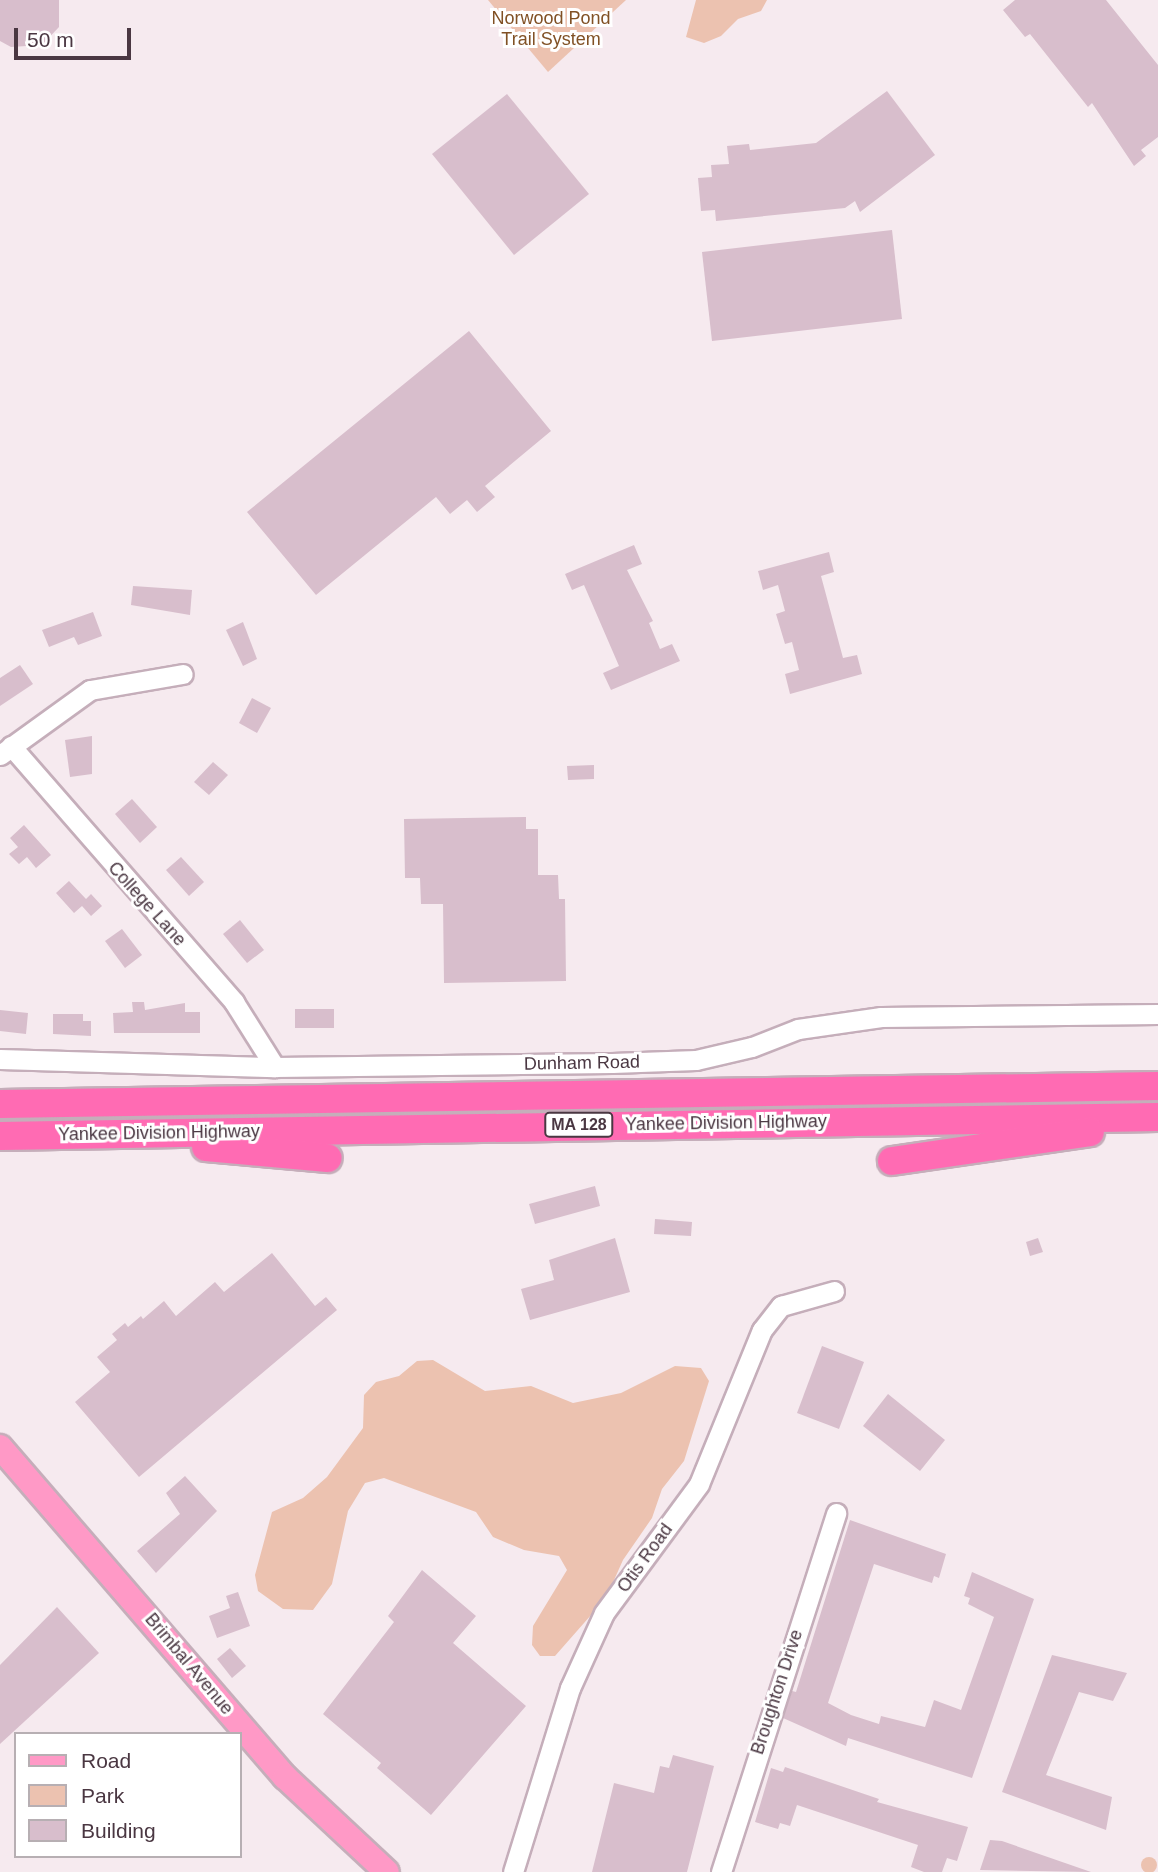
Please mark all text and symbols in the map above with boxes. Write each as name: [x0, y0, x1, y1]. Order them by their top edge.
park label: Norwood Pond Trail System: [491, 8, 611, 50]
scale bar: [18, 14, 135, 58]
text: 50 m: [27, 28, 74, 51]
street label: College Lane: [103, 857, 191, 951]
street label: Dunham Road: [524, 1051, 640, 1075]
street label: Yankee Division Highway: [625, 1110, 827, 1136]
road number: MA 128: [542, 1112, 616, 1138]
street label: Yankee Division Highway: [58, 1120, 260, 1146]
street label: Otis Road: [613, 1519, 677, 1597]
street label: Brimbal Avenue: [140, 1609, 238, 1719]
street label: Broughton Drive: [747, 1627, 807, 1757]
legend: [14, 1732, 242, 1858]
text: Road: [81, 1749, 131, 1772]
text: Park: [81, 1784, 124, 1807]
text: Building: [81, 1819, 156, 1842]

